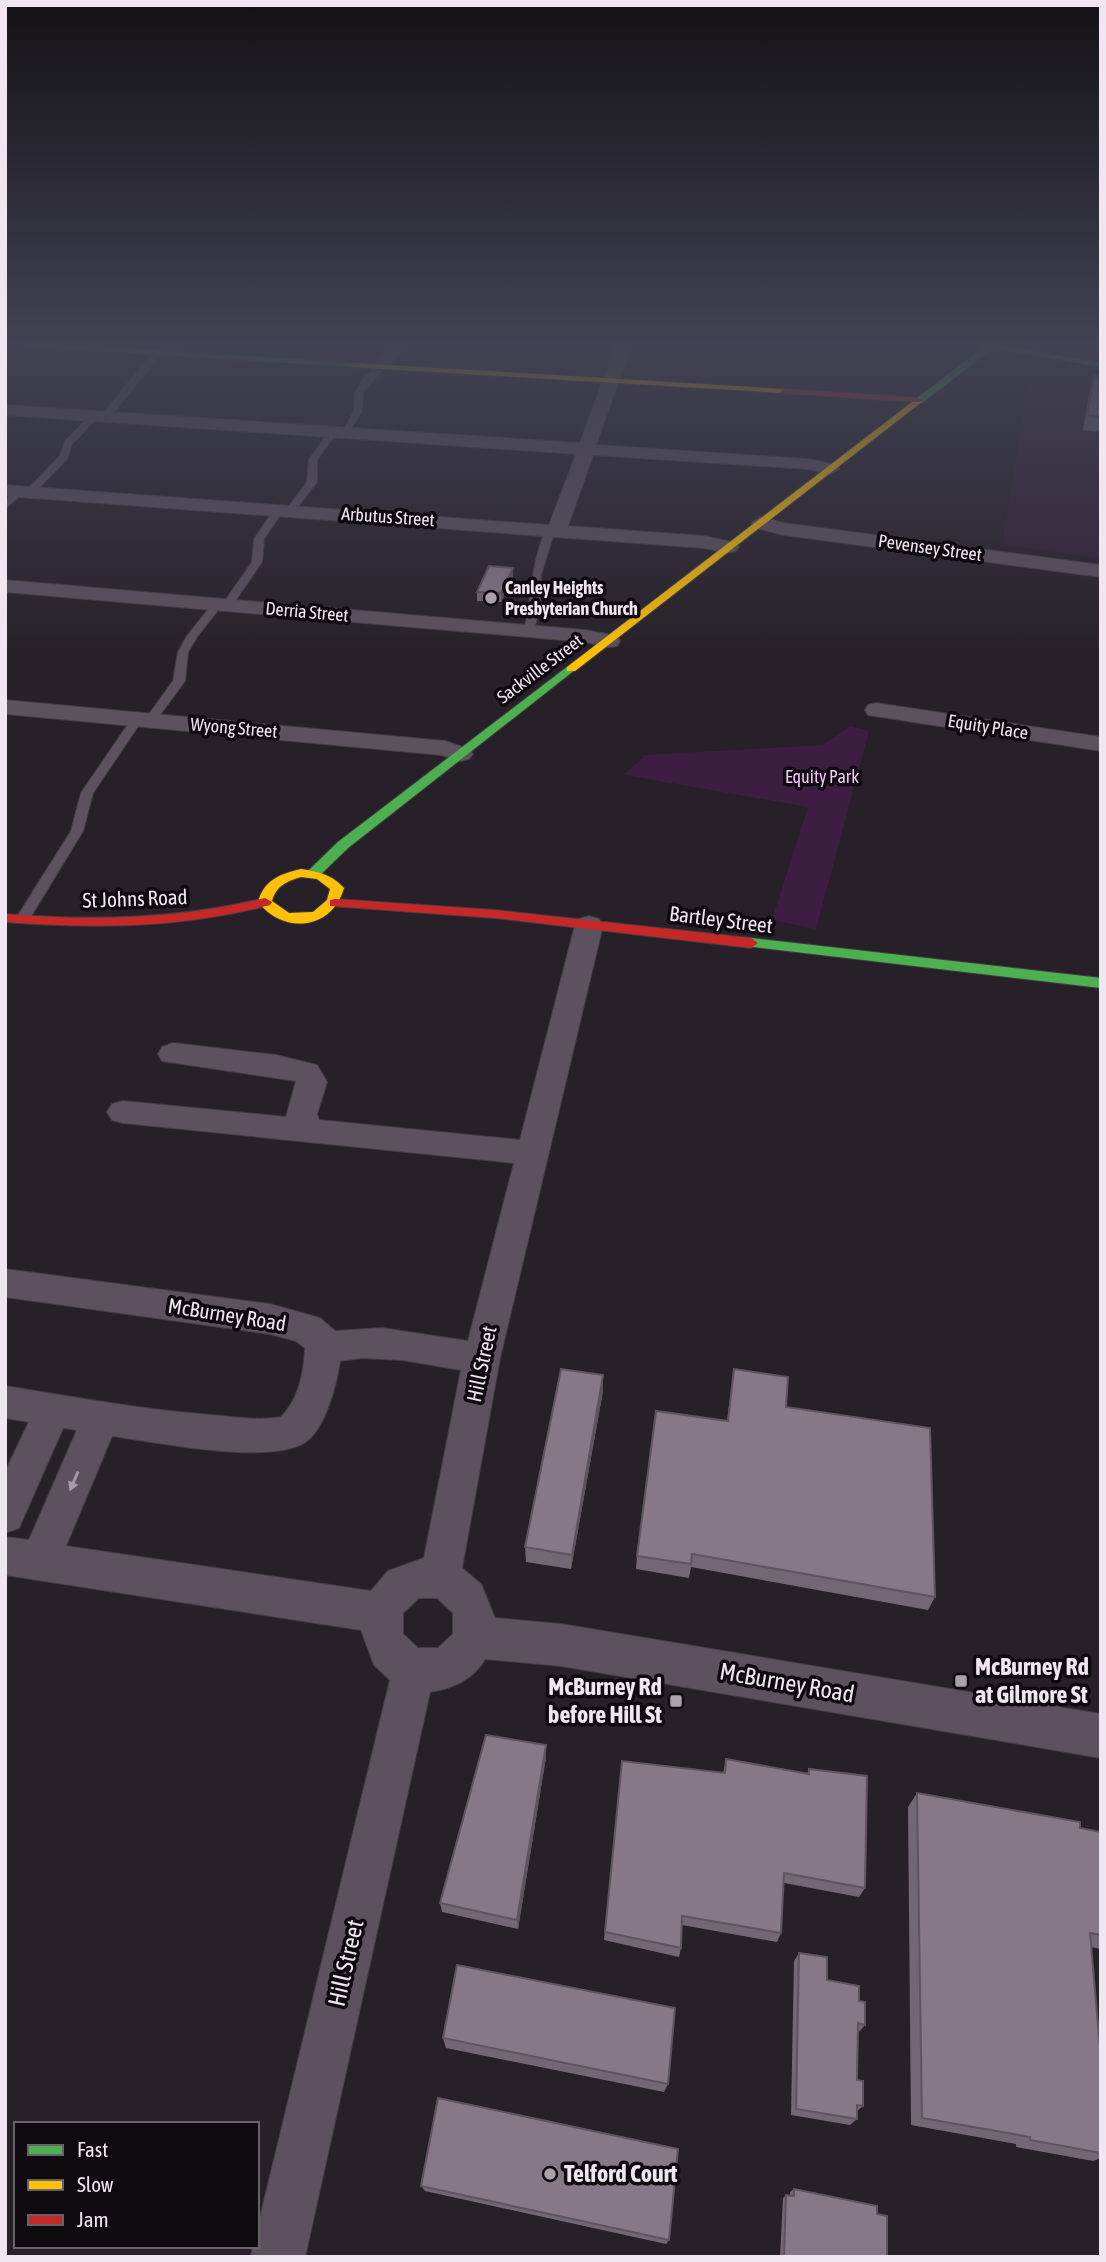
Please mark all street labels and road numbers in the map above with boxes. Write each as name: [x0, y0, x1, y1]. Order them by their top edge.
street label: Arbutus Street: [341, 503, 435, 530]
street label: Pevensey Street: [877, 530, 983, 565]
street label: Derria Street: [265, 597, 349, 626]
street label: Sackville Street: [493, 630, 587, 708]
street label: Equity Place: [946, 710, 1030, 743]
street label: Wyong Street: [190, 713, 278, 742]
street label: St Johns Road: [82, 884, 188, 912]
street label: Bartley Street: [668, 901, 774, 937]
street label: McBurney Road: [166, 1293, 288, 1335]
street label: Hill Street: [461, 1324, 501, 1404]
street label: McBurney Road: [718, 1657, 857, 1708]
street label: Hill Street: [322, 1917, 369, 2009]

